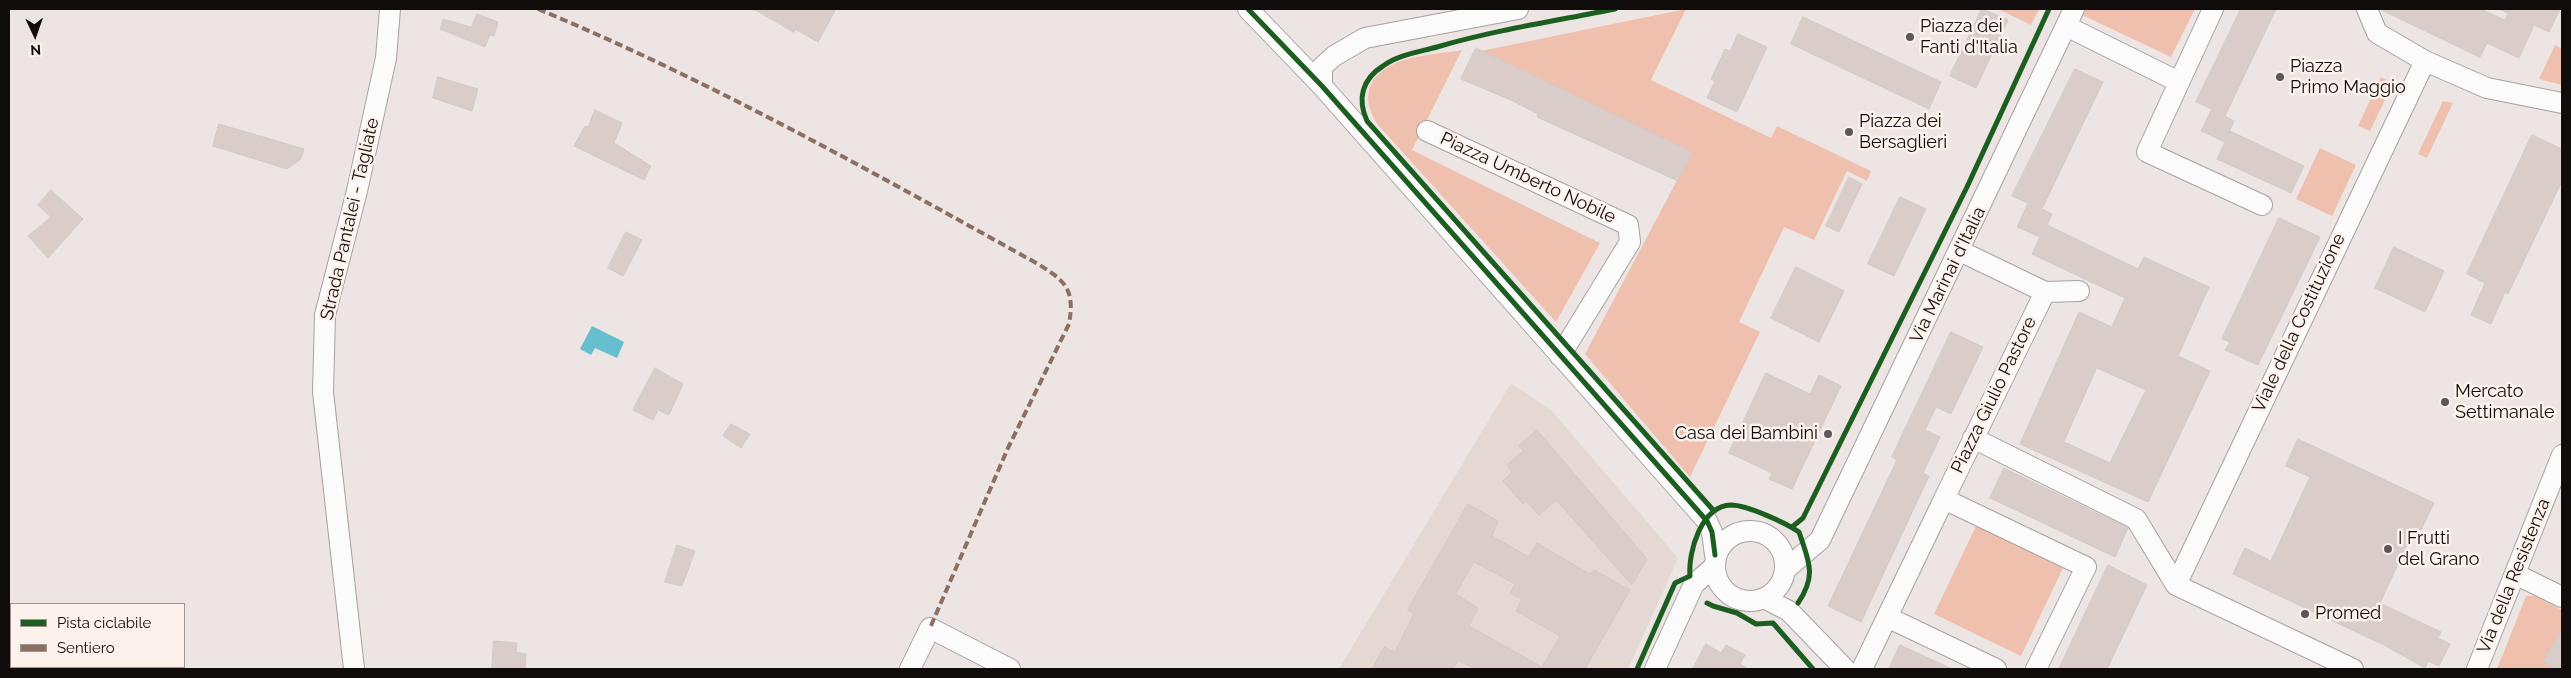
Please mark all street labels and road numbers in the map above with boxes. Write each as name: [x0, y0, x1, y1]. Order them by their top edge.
street label: Strada Pantalei - Tagliate: [316, 116, 384, 322]
street label: Piazza Umberto Nobile: [1437, 128, 1619, 228]
street label: Via Marinai d'Italia: [1906, 203, 1990, 347]
street label: Viale della Costituzione: [2248, 230, 2350, 416]
street label: Piazza Giulio Pastore: [1947, 313, 2041, 477]
street label: Via della Resistenza: [2473, 495, 2555, 657]

